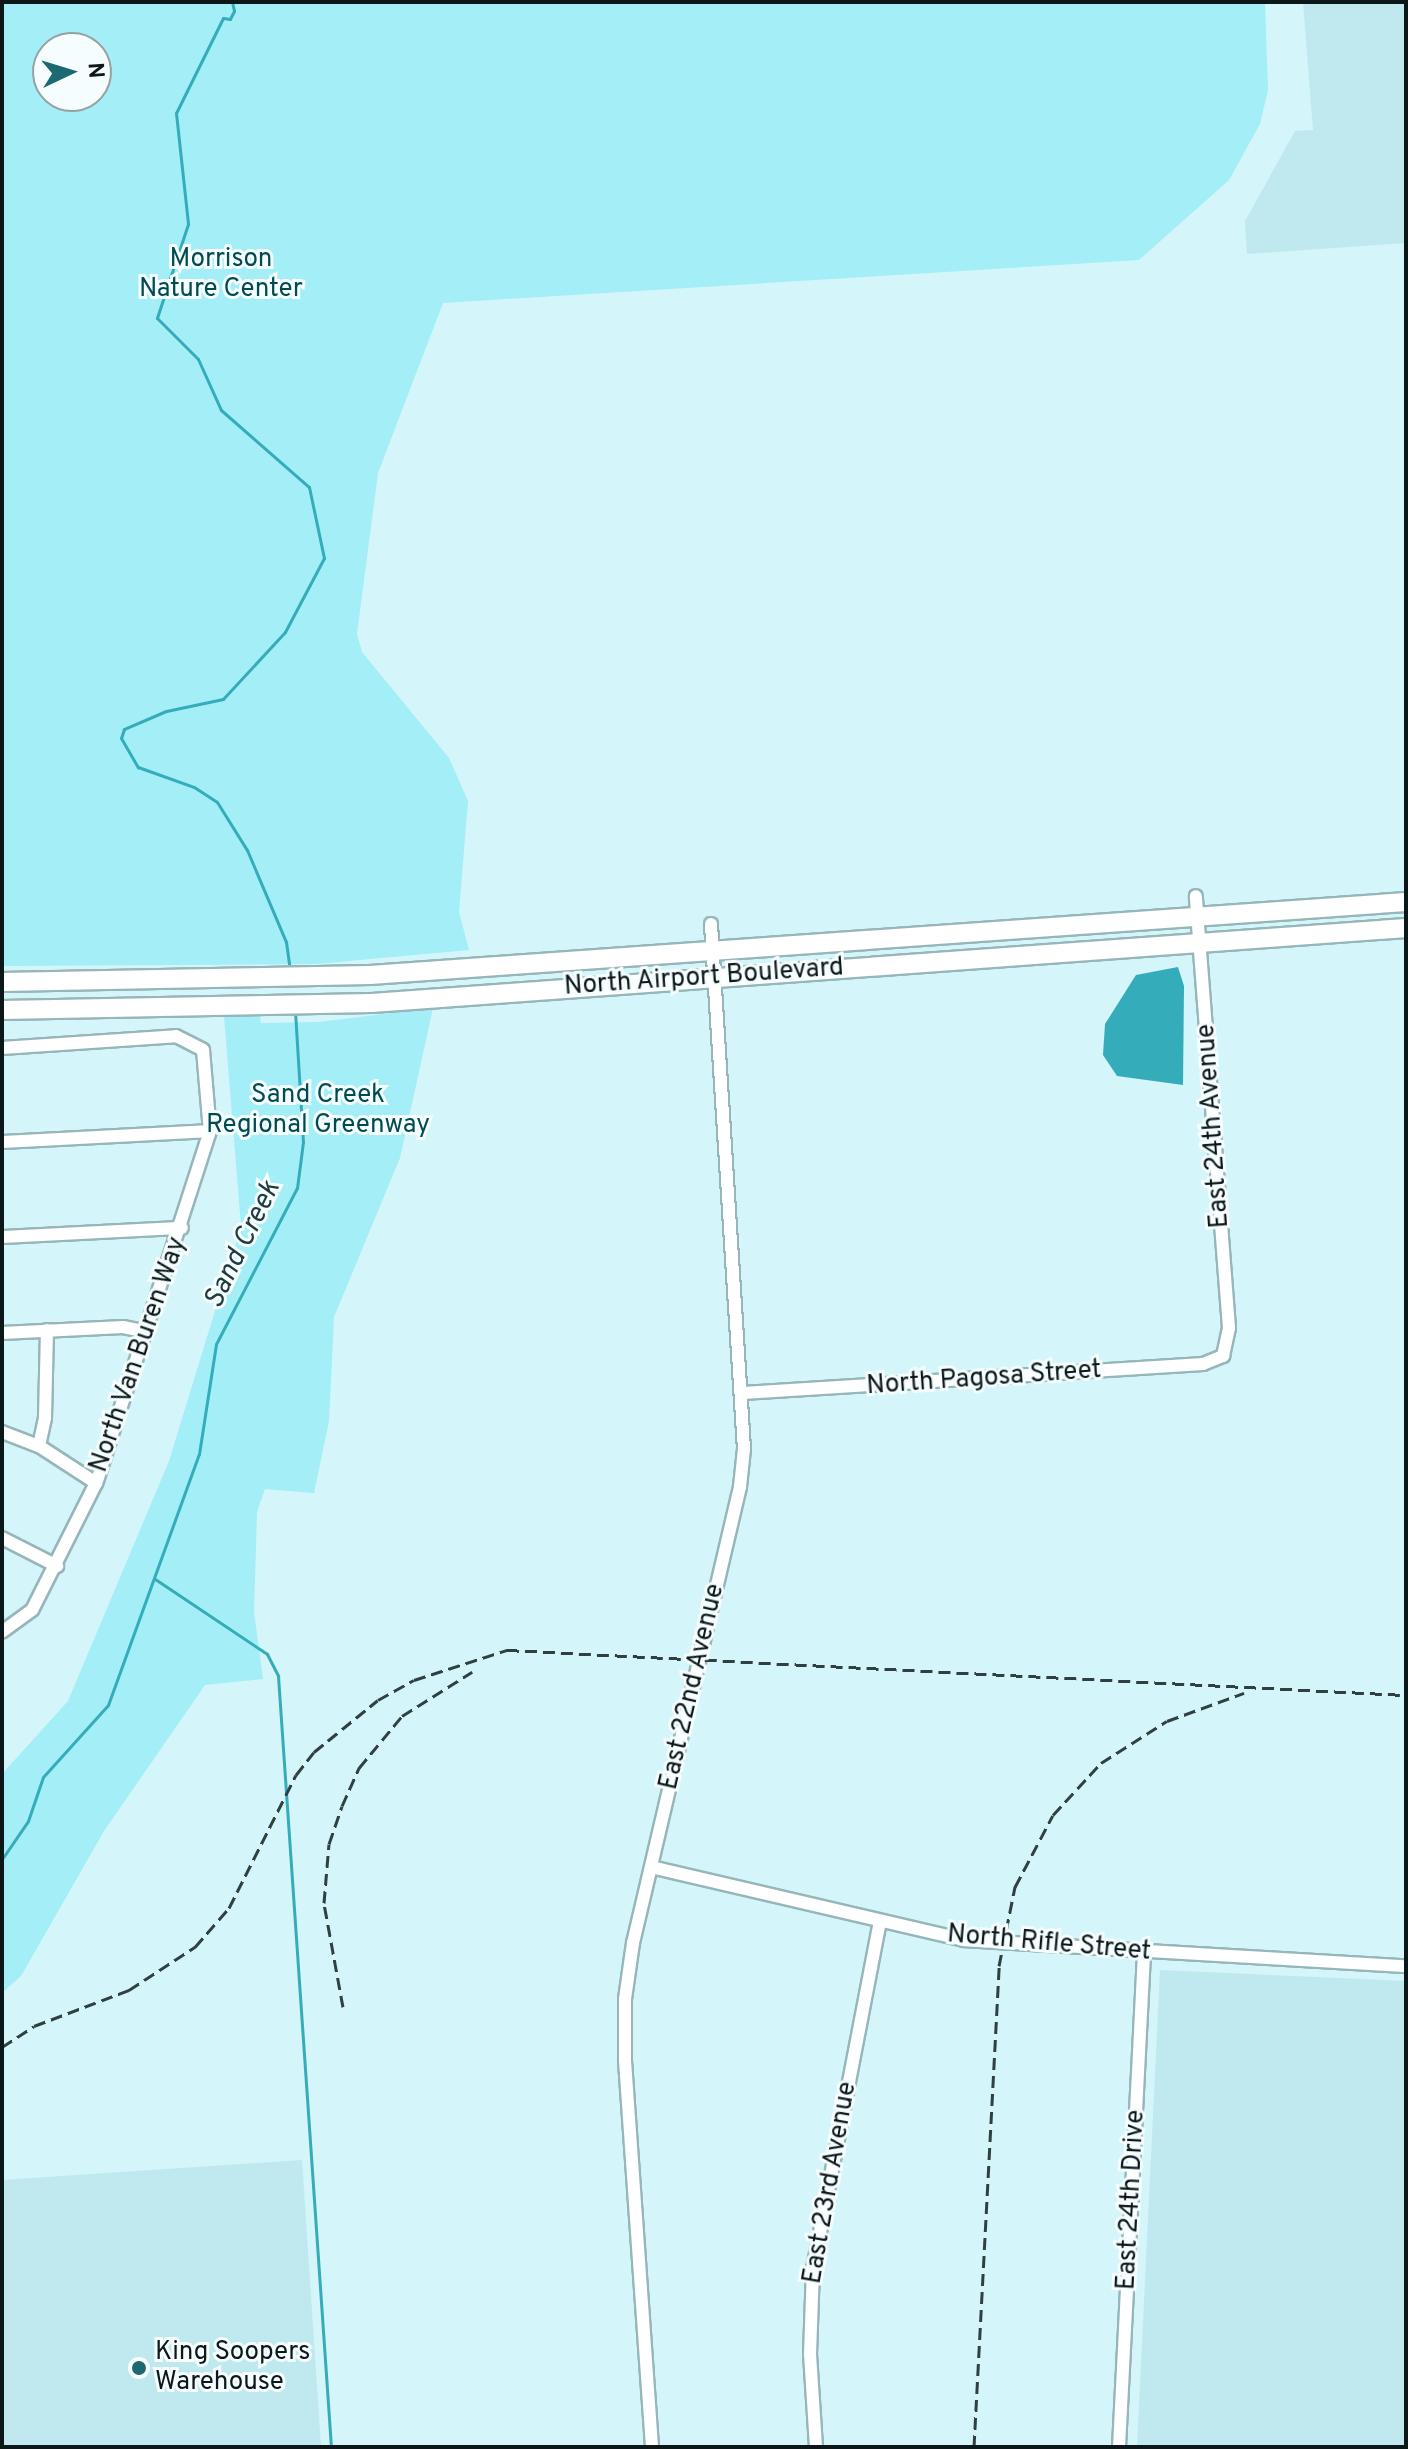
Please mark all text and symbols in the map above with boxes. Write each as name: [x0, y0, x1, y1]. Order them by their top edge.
north arrow: [32, 32, 112, 112]
text: N: [80, 62, 108, 79]
park label: Morrison Nature Center: [139, 244, 303, 306]
street label: North Airport Boulevard: [563, 953, 845, 1003]
street label: East 24th Avenue: [1191, 1022, 1237, 1230]
park label: Sand Creek Regional Greenway: [206, 1080, 430, 1142]
water label: Sand Creek: [198, 1176, 288, 1314]
street label: North Van Buren Way: [84, 1233, 194, 1477]
street label: North Pagosa Street: [866, 1355, 1102, 1403]
street label: East 22nd Avenue: [654, 1580, 732, 1794]
street label: North Rifle Street: [946, 1920, 1152, 1968]
street label: East 23rd Avenue: [798, 2079, 864, 2287]
street label: East 24th Drive: [1112, 2109, 1152, 2291]
place label: King Soopers Warehouse: [155, 2337, 310, 2398]
marker: King Soopers Warehouse: [130, 2359, 148, 2377]

